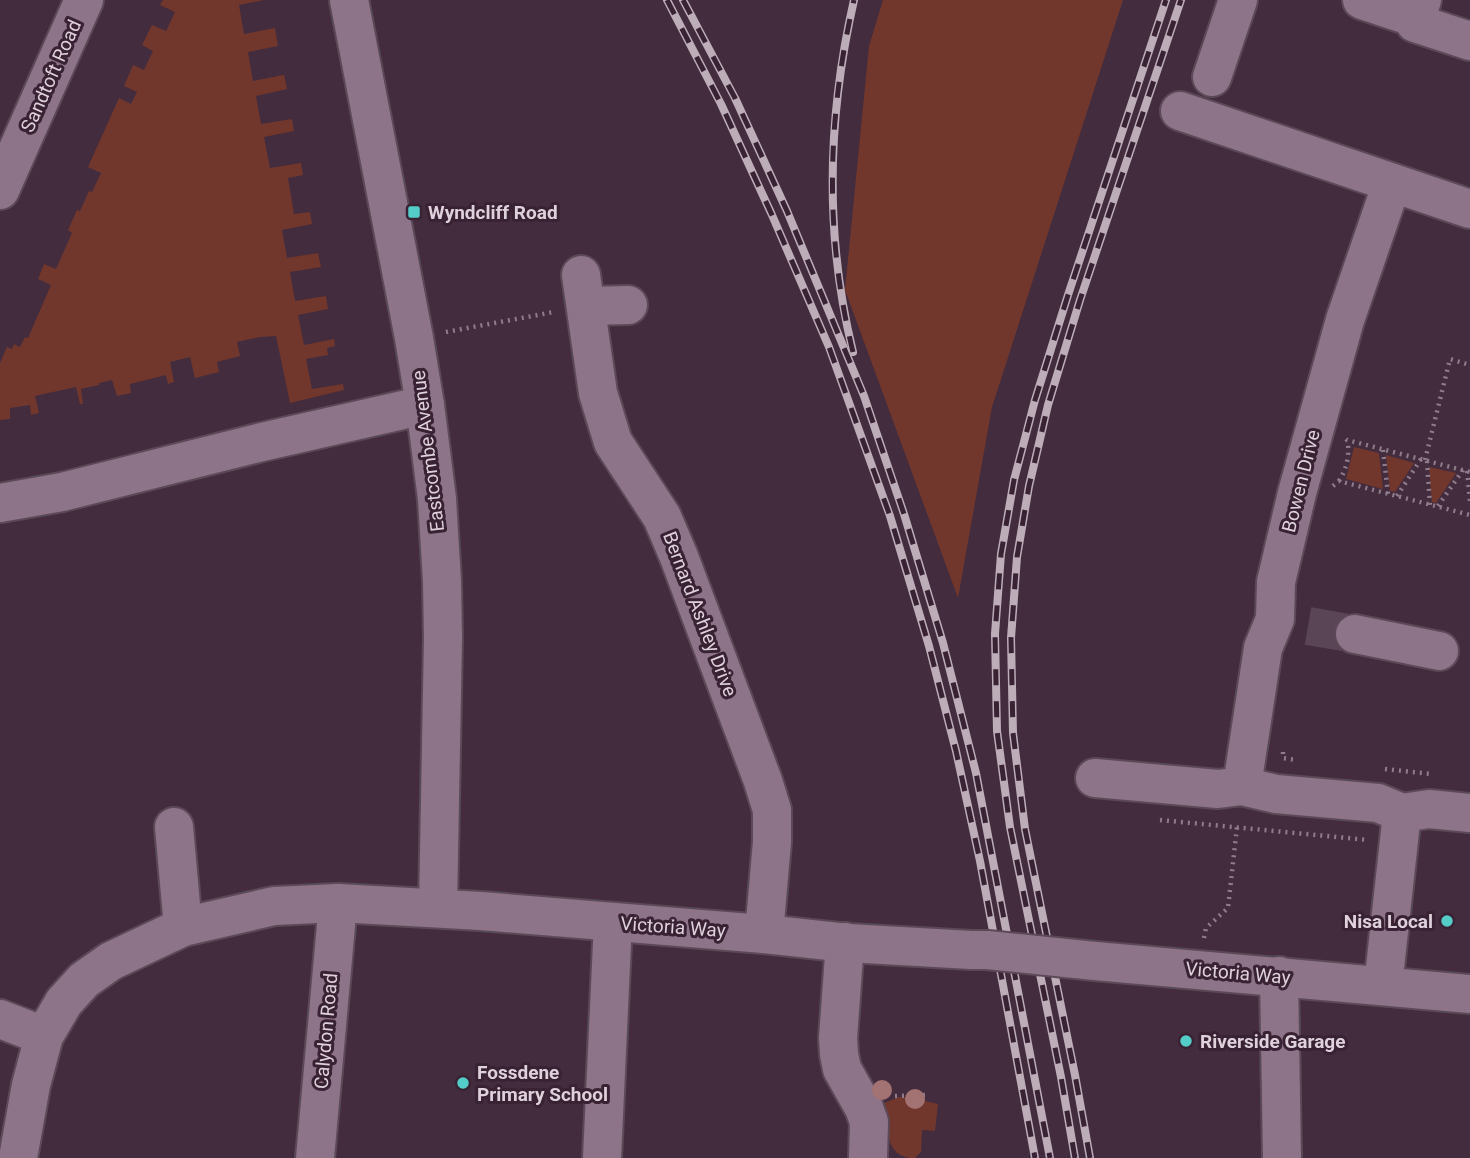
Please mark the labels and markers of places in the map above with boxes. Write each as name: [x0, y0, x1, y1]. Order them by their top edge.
place label: Wyndcliff Road: [428, 201, 558, 224]
marker: Wyndcliff Road: [406, 204, 422, 220]
place label: Nisa Local: [1344, 910, 1433, 933]
marker: Nisa Local: [1439, 913, 1455, 929]
place label: Riverside Garage: [1200, 1030, 1345, 1053]
marker: Riverside Garage: [1178, 1033, 1194, 1049]
place label: Fossdene Primary School: [477, 1061, 608, 1106]
marker: Fossdene Primary School: [455, 1075, 471, 1091]

